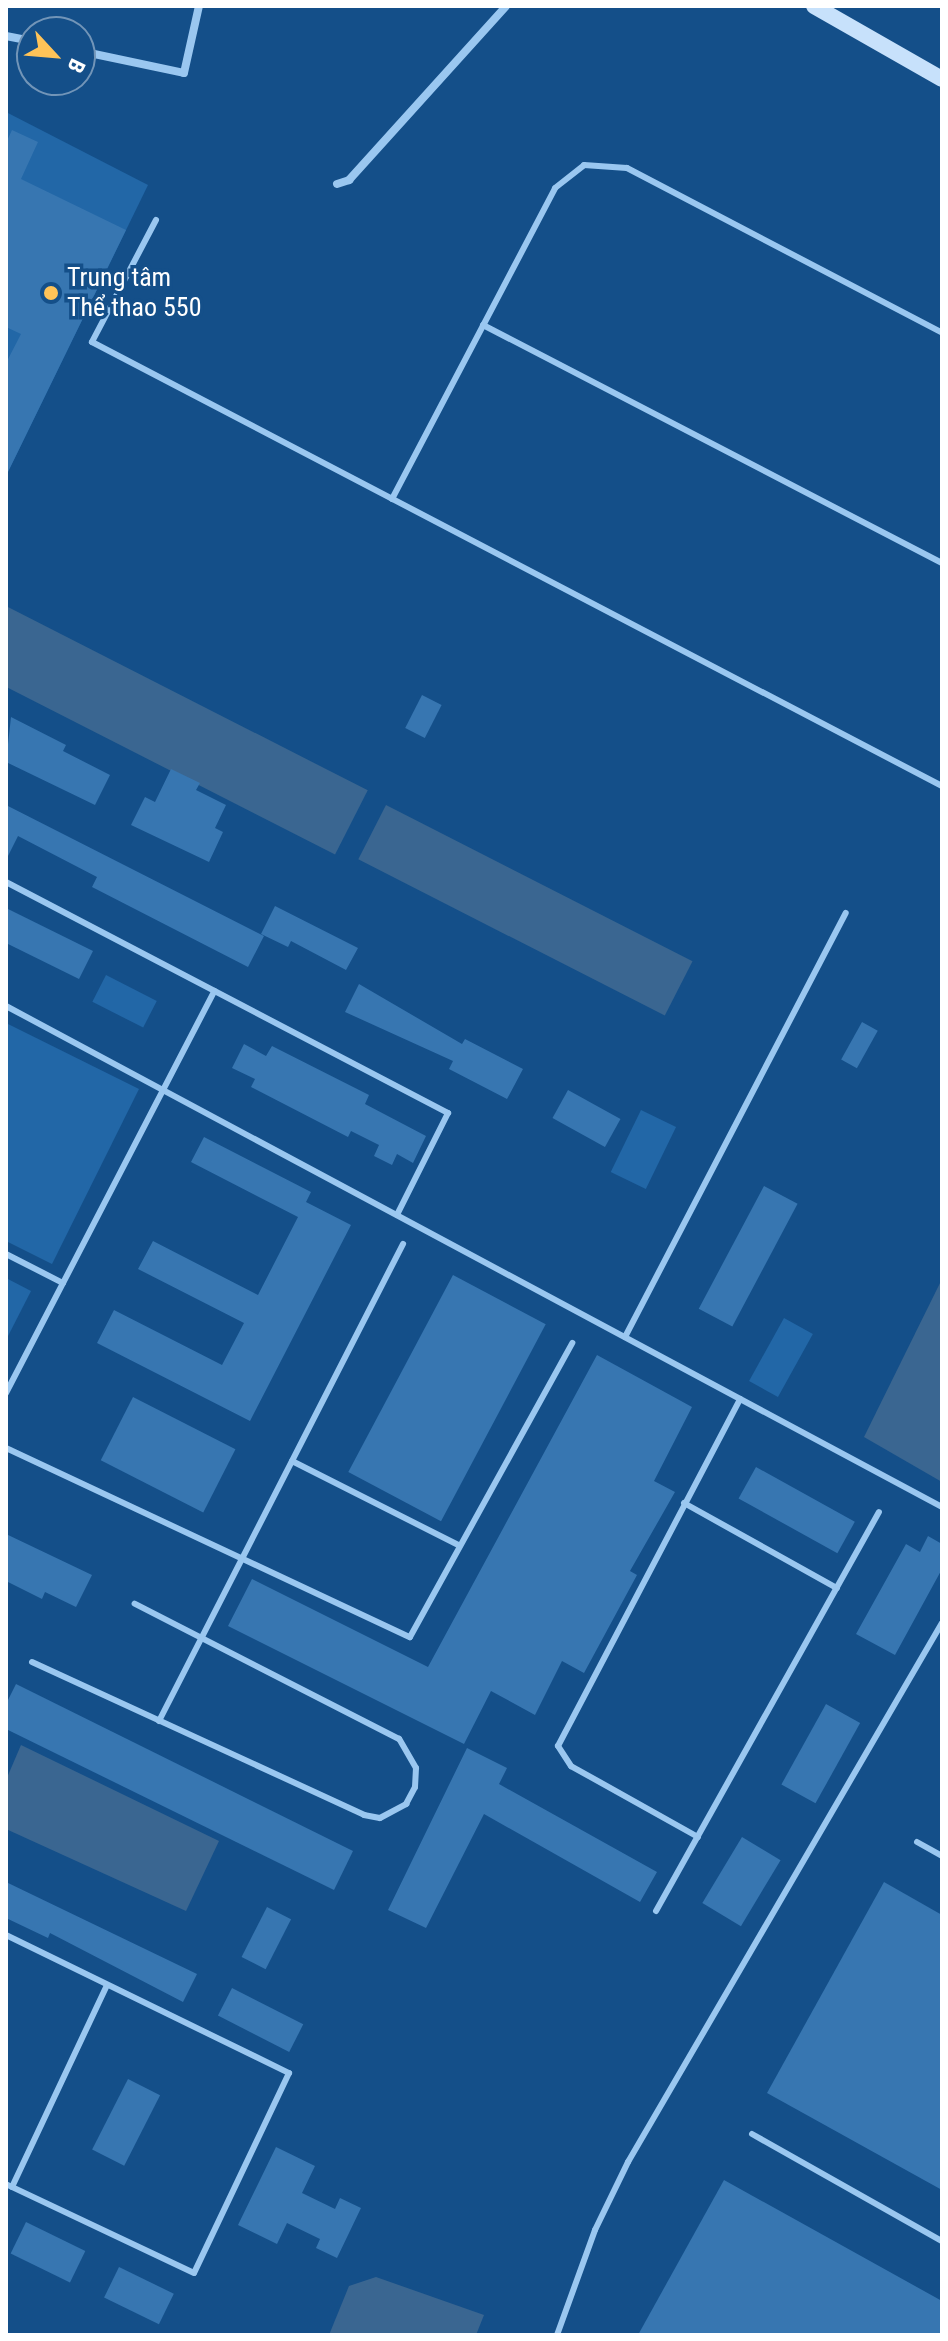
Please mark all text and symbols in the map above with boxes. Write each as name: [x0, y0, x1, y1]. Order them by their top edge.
north arrow: [16, 16, 96, 96]
text: B: [62, 55, 90, 77]
place label: Trung tâm Thể thao 550: [67, 262, 201, 324]
marker: Trung tâm Thể thao 550: [42, 284, 60, 302]

